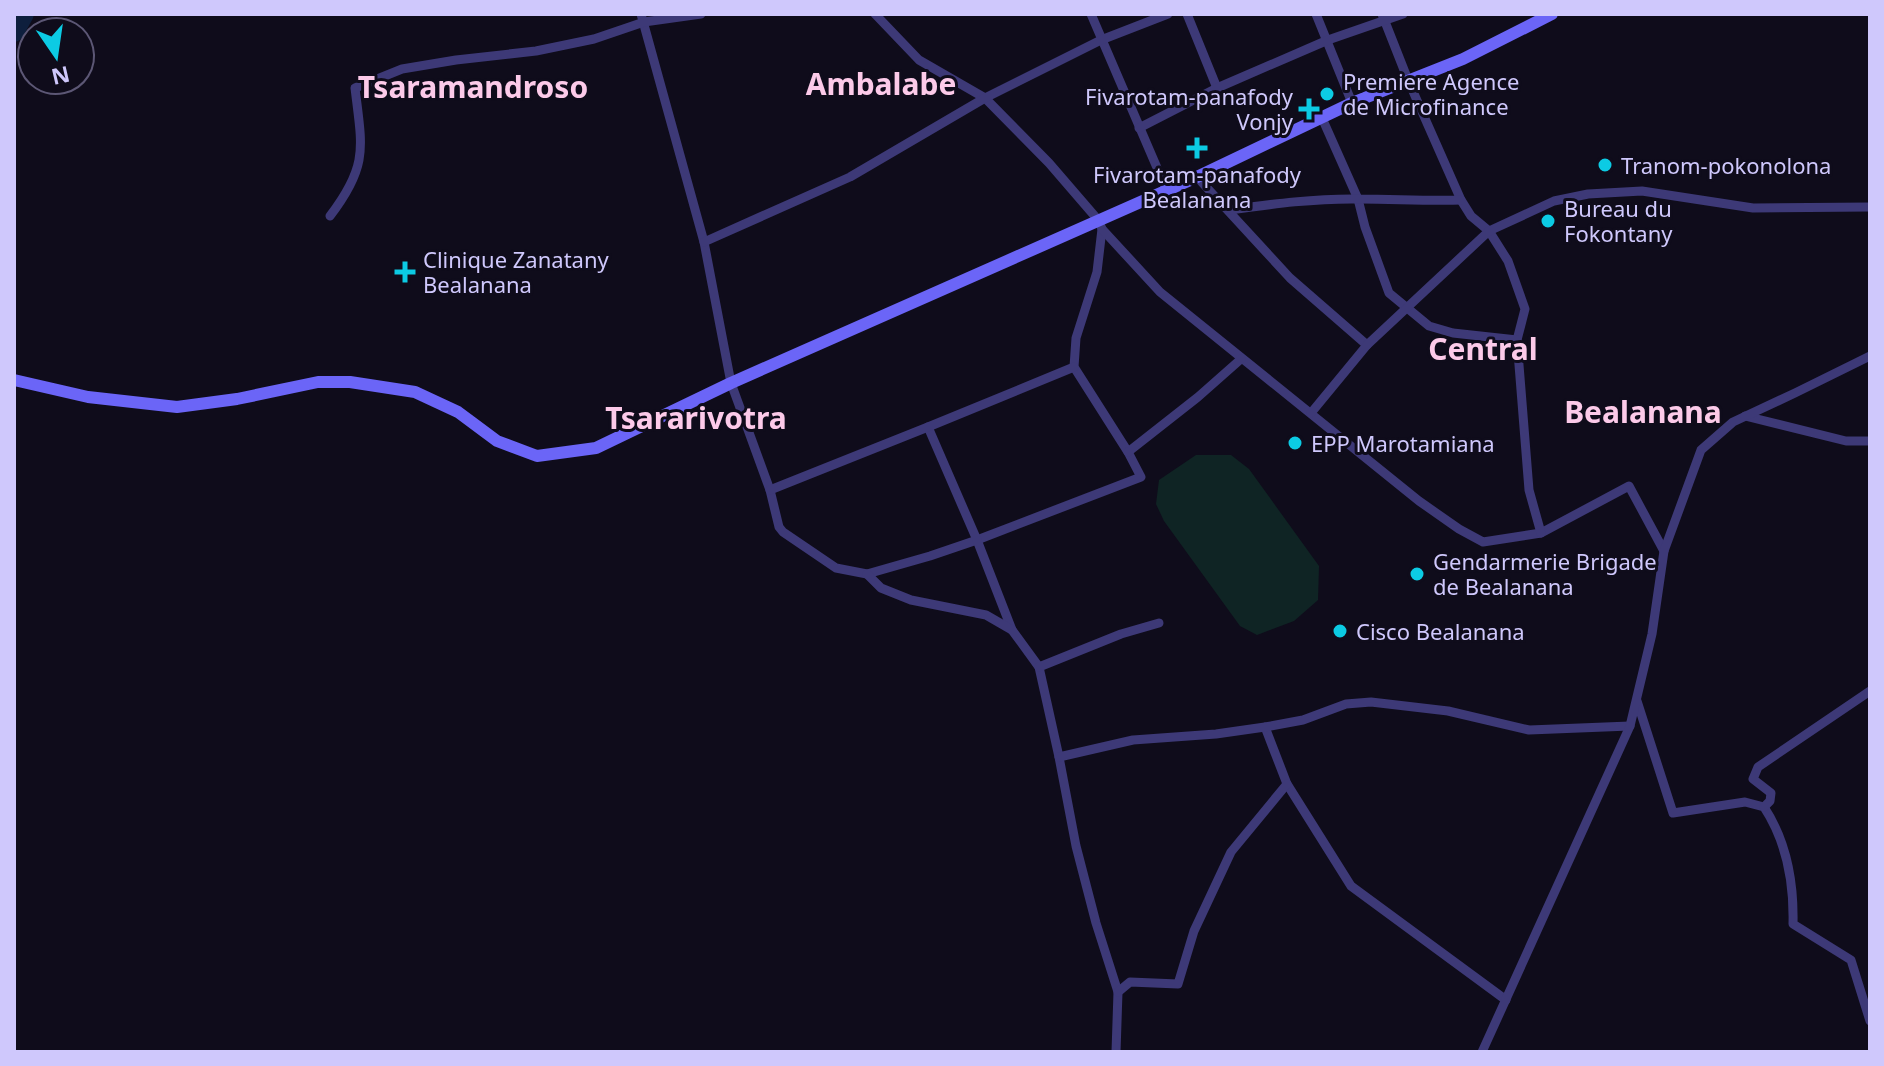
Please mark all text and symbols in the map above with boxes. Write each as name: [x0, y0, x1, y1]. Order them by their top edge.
north arrow: [16, 16, 96, 96]
text: N: [49, 60, 73, 93]
district label: Ambalabe: [806, 63, 956, 104]
district label: Tsaramandroso: [358, 66, 588, 107]
place label: Premiere Agence de Microfinance: [1343, 66, 1519, 121]
place label: Fivarotam-panafody Vonjy: [1085, 81, 1294, 136]
marker: Premiere Agence de Microfinance: [1318, 85, 1336, 103]
marker: Fivarotam-panafody Vonjy: [1300, 100, 1318, 118]
marker: Fivarotam-panafody Bealanana: [1188, 139, 1206, 157]
place label: Tranom-pokonolona: [1621, 150, 1831, 180]
marker: Tranom-pokonolona: [1596, 156, 1614, 174]
place label: Fivarotam-panafody Bealanana: [1093, 159, 1302, 214]
place label: Bureau du Fokontany: [1564, 193, 1673, 248]
marker: Bureau du Fokontany: [1539, 212, 1557, 230]
place label: Clinique Zanatany Bealanana: [423, 244, 610, 299]
marker: Clinique Zanatany Bealanana: [394, 261, 416, 283]
district label: Central: [1428, 328, 1538, 369]
district label: Bealanana: [1564, 391, 1722, 432]
district label: Tsararivotra: [605, 397, 787, 438]
place label: EPP Marotamiana: [1311, 428, 1495, 458]
marker: EPP Marotamiana: [1286, 434, 1304, 452]
place label: Gendarmerie Brigade de Bealanana: [1433, 546, 1657, 601]
marker: Gendarmerie Brigade de Bealanana: [1408, 565, 1426, 583]
place label: Cisco Bealanana: [1356, 616, 1525, 646]
marker: Cisco Bealanana: [1331, 622, 1349, 640]

